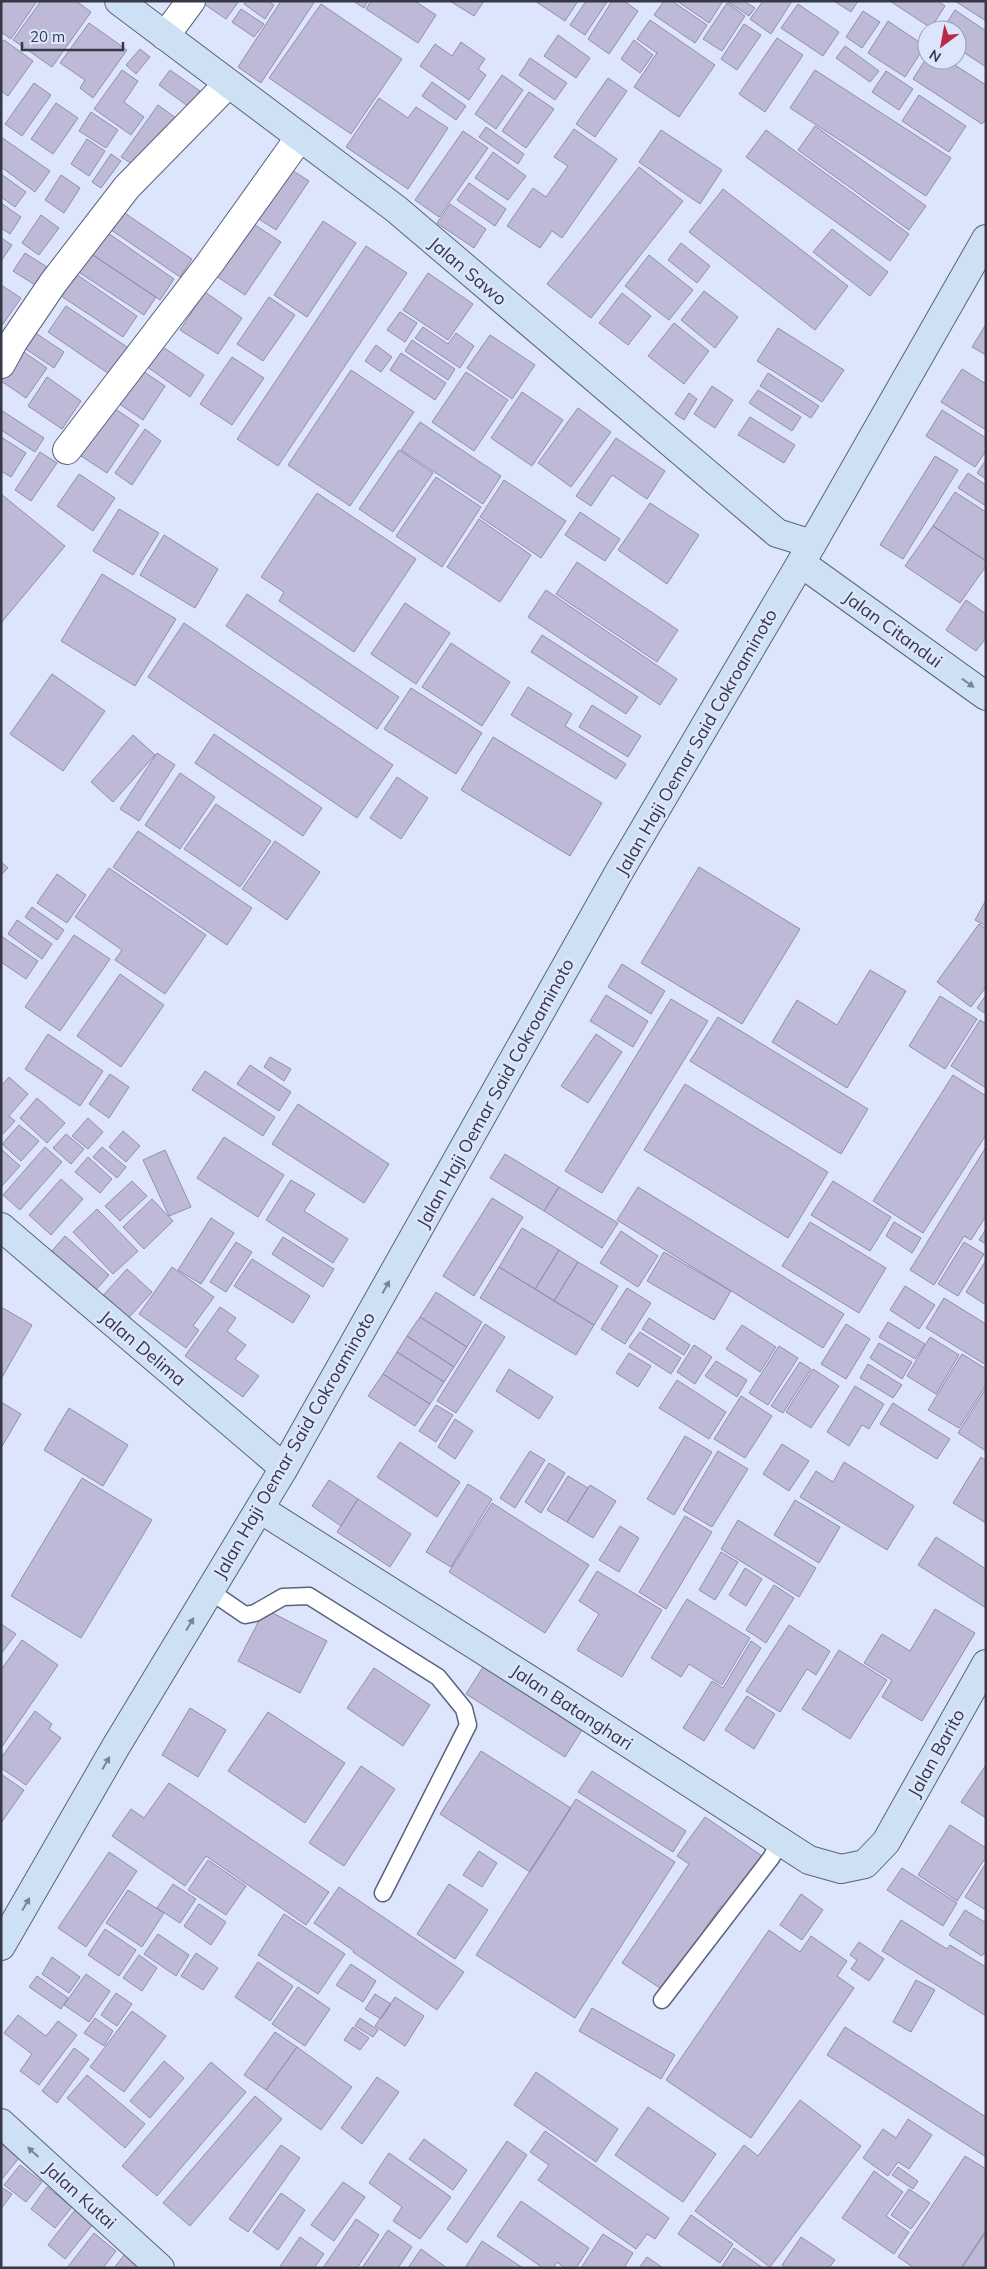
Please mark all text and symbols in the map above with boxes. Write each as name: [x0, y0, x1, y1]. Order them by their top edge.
scale bar: [22, 20, 124, 52]
north arrow: [917, 20, 967, 70]
text: 20 m: [30, 27, 65, 46]
text: N: [926, 46, 944, 66]
street label: Jalan Sawo: [424, 232, 512, 310]
street label: Jalan Citandui: [839, 585, 947, 673]
street label: Jalan Haji Oemar Said Cokroaminoto: [610, 604, 782, 880]
one-way arrow: [961, 678, 975, 688]
street label: Jalan Haji Oemar Said Cokroaminoto: [411, 954, 579, 1232]
one-way arrow: [382, 1279, 390, 1294]
street label: Jalan Delima: [95, 1305, 191, 1391]
street label: Jalan Haji Oemar Said Cokroaminoto: [208, 1307, 380, 1583]
one-way arrow: [185, 1617, 195, 1630]
street label: Jalan Batanghari: [507, 1659, 637, 1755]
street label: Jalan Barito: [902, 1705, 970, 1801]
one-way arrow: [102, 1756, 111, 1770]
one-way arrow: [21, 1897, 30, 1911]
one-way arrow: [28, 2146, 40, 2158]
street label: Jalan Kutai: [39, 2156, 121, 2234]

